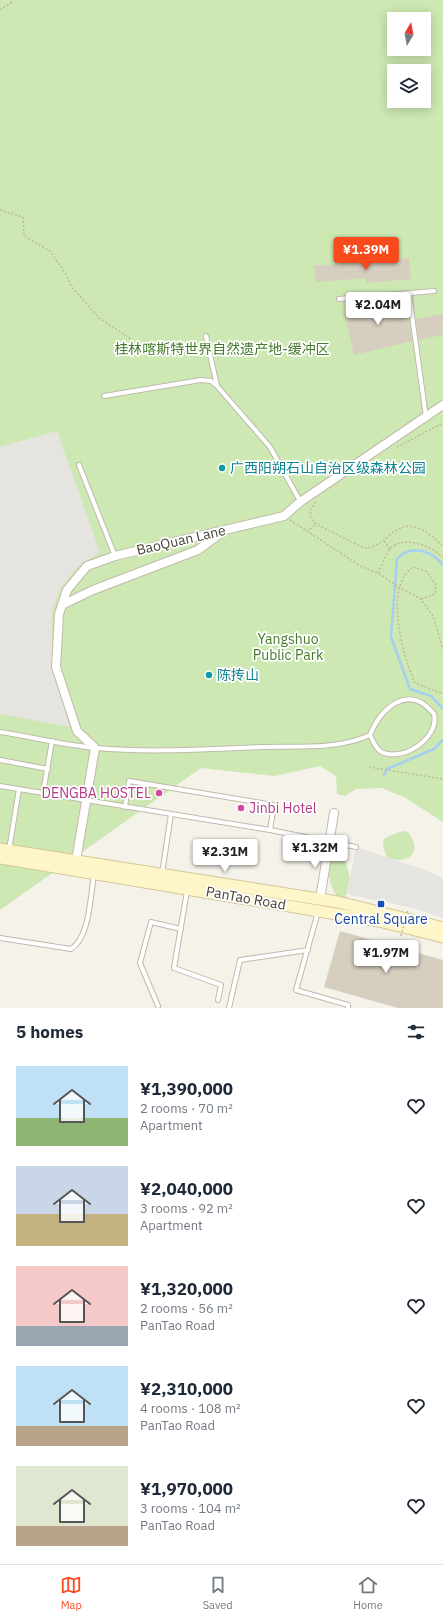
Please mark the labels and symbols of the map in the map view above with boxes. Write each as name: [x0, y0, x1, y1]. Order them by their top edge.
north arrow: [387, 12, 431, 56]
pin: ¥1.39M: [333, 237, 399, 271]
pin: ¥2.04M: [345, 292, 411, 326]
park label: 桂林喀斯特世界自然遗产地-缓冲区: [114, 340, 330, 358]
place label: 广西阳朔石山自治区级森林公园: [230, 459, 426, 477]
marker: 广西阳朔石山自治区级森林公园: [217, 463, 227, 473]
street label: BaoQuan Lane: [135, 521, 228, 559]
park label: Yangshuo Public Park: [253, 630, 324, 664]
place label: 陈抟山: [217, 666, 259, 684]
marker: 陈抟山: [204, 670, 214, 680]
place label: DENGBA HOSTEL: [42, 784, 151, 802]
marker: DENGBA HOSTEL: [154, 788, 164, 798]
place label: Jinbi Hotel: [249, 799, 317, 817]
marker: Jinbi Hotel: [236, 803, 246, 813]
pin: ¥1.32M: [282, 835, 348, 869]
pin: ¥2.31M: [192, 839, 258, 873]
street label: PanTao Road: [205, 882, 287, 914]
marker: Central Square: [376, 899, 386, 909]
place label: Central Square: [334, 910, 428, 928]
pin: ¥1.97M: [353, 940, 419, 974]

